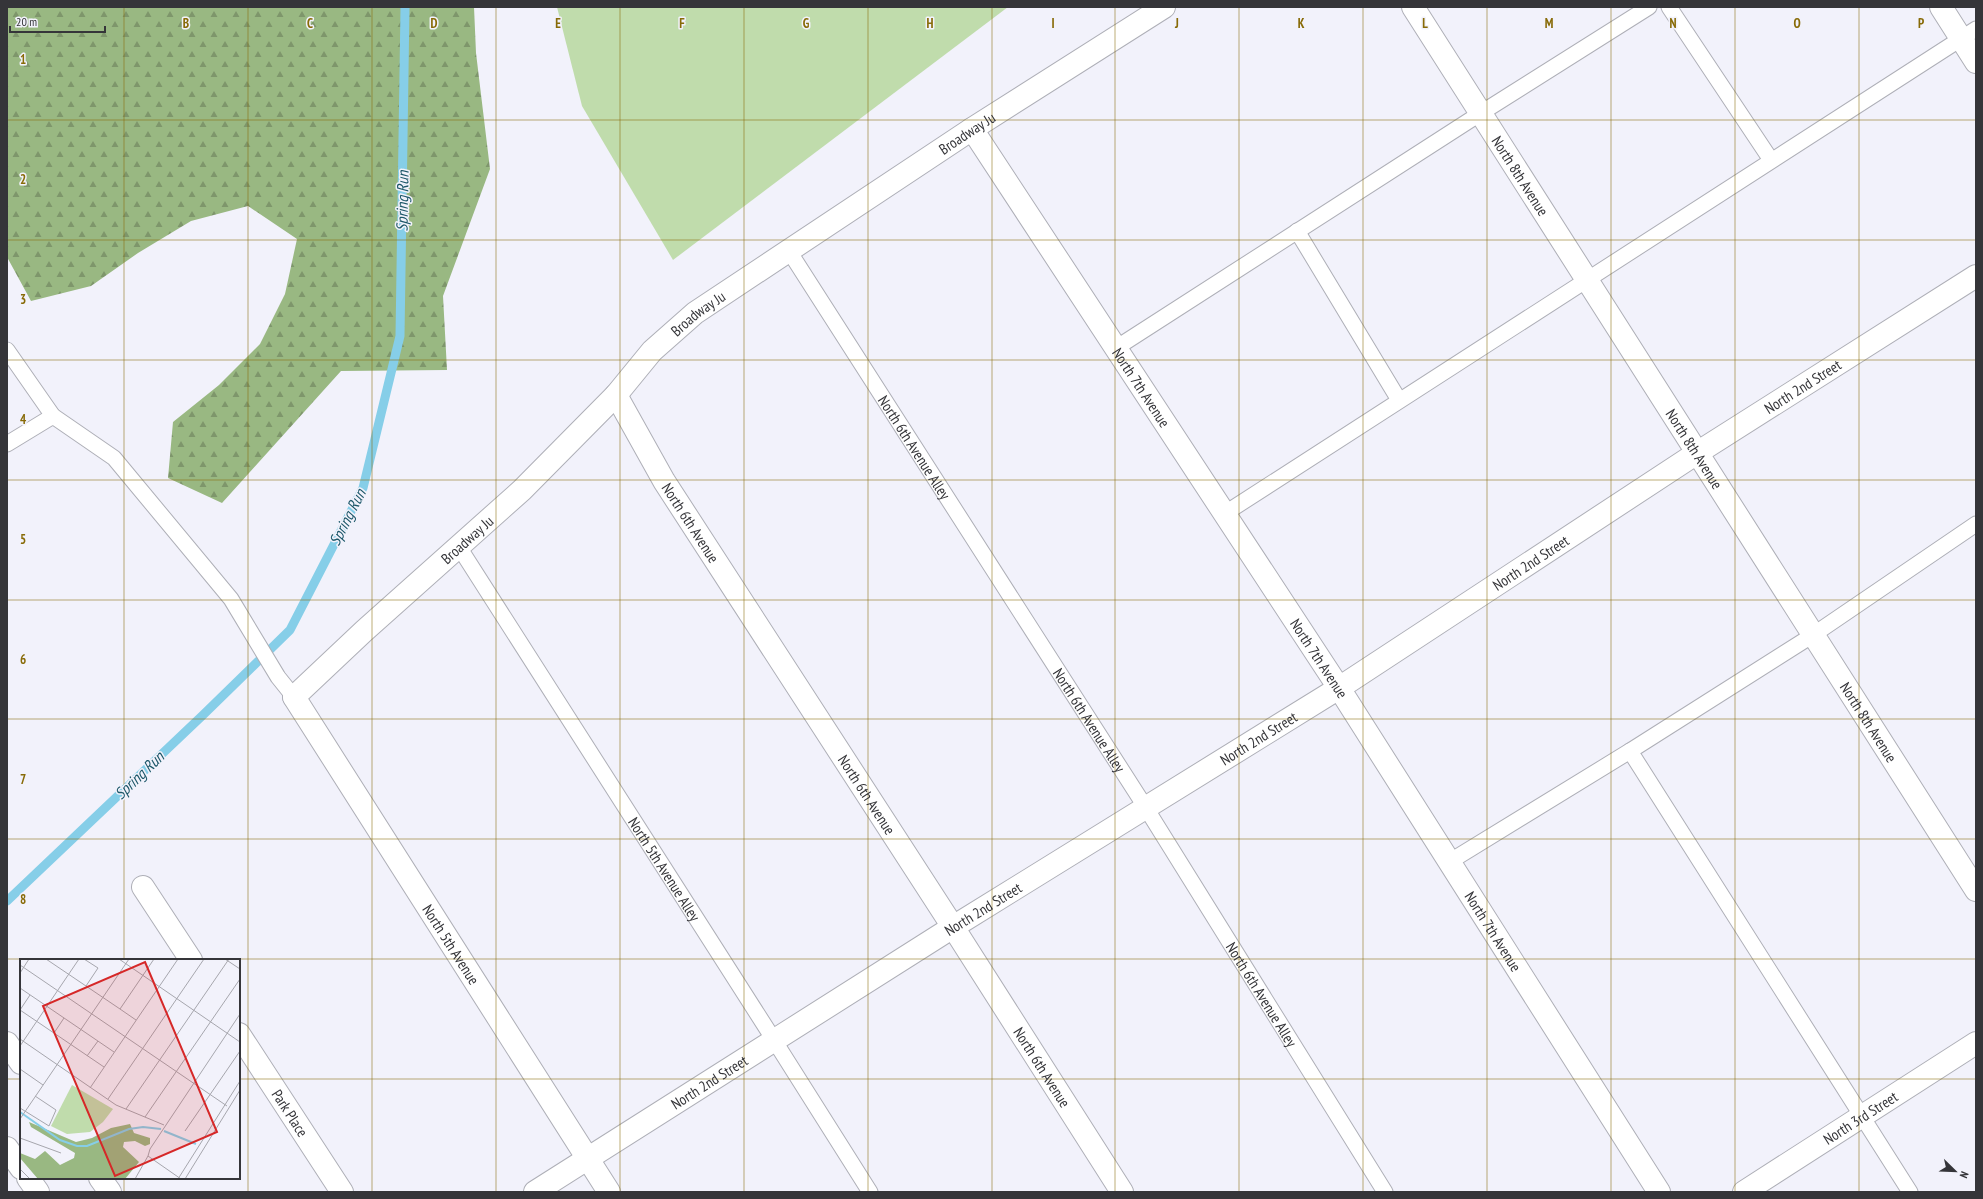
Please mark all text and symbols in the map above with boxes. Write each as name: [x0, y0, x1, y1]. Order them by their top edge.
scale bar: [10, 8, 105, 34]
text: 20 m: [16, 14, 37, 29]
text: B: [183, 15, 189, 32]
text: C: [307, 15, 313, 32]
text: D: [431, 15, 438, 32]
text: E: [555, 15, 561, 32]
text: F: [679, 15, 685, 32]
text: G: [803, 15, 810, 32]
text: H: [927, 15, 934, 32]
text: I: [1051, 15, 1055, 32]
text: J: [1174, 15, 1179, 32]
text: K: [1298, 15, 1305, 32]
text: L: [1422, 15, 1428, 32]
text: M: [1545, 15, 1554, 32]
text: N: [1669, 15, 1677, 32]
text: O: [1793, 15, 1801, 32]
text: P: [1918, 15, 1924, 32]
text: 1: [20, 51, 26, 68]
street label: Broadway Ju: [935, 107, 999, 158]
street label: North 8th Avenue: [1488, 132, 1553, 219]
water label: Spring Run: [391, 170, 413, 231]
text: 2: [20, 171, 26, 188]
street label: Broadway Ju: [666, 286, 729, 340]
text: 3: [20, 291, 26, 308]
street label: North 7th Avenue: [1109, 344, 1175, 431]
street label: North 2nd Street: [1761, 355, 1844, 417]
street label: North 6th Avenue Alley: [874, 392, 955, 503]
street label: North 8th Avenue: [1662, 405, 1727, 492]
text: 4: [20, 411, 27, 428]
street label: North 6th Avenue: [658, 479, 724, 566]
water label: Spring Run: [324, 485, 370, 549]
street label: Broadway Ju: [437, 511, 497, 568]
street label: North 2nd Street: [1489, 530, 1572, 594]
text: 5: [20, 531, 26, 548]
street label: North 7th Avenue: [1286, 615, 1352, 701]
text: 6: [20, 651, 26, 668]
street label: North 6th Avenue Alley: [1049, 664, 1130, 776]
street label: North 8th Avenue: [1836, 678, 1901, 766]
street label: North 2nd Street: [1216, 707, 1300, 769]
water label: Spring Run: [110, 746, 168, 803]
street label: North 6th Avenue: [834, 751, 900, 838]
text: 7: [20, 771, 26, 788]
street label: North 5th Avenue Alley: [624, 813, 705, 925]
street label: North 2nd Street: [941, 878, 1025, 940]
street label: North 7th Avenue: [1461, 888, 1526, 975]
text: 8: [20, 891, 26, 908]
street label: North 5th Avenue: [419, 901, 484, 988]
street label: North 6th Avenue Alley: [1222, 938, 1302, 1050]
inset map: [20, 959, 240, 1179]
street label: North 6th Avenue: [1010, 1023, 1075, 1111]
street label: North 2nd Street: [667, 1050, 751, 1113]
street label: Park Place: [268, 1085, 313, 1140]
street label: North 3rd Street: [1819, 1087, 1901, 1148]
north arrow: [1935, 1151, 1975, 1191]
text: N: [1957, 1169, 1972, 1180]

